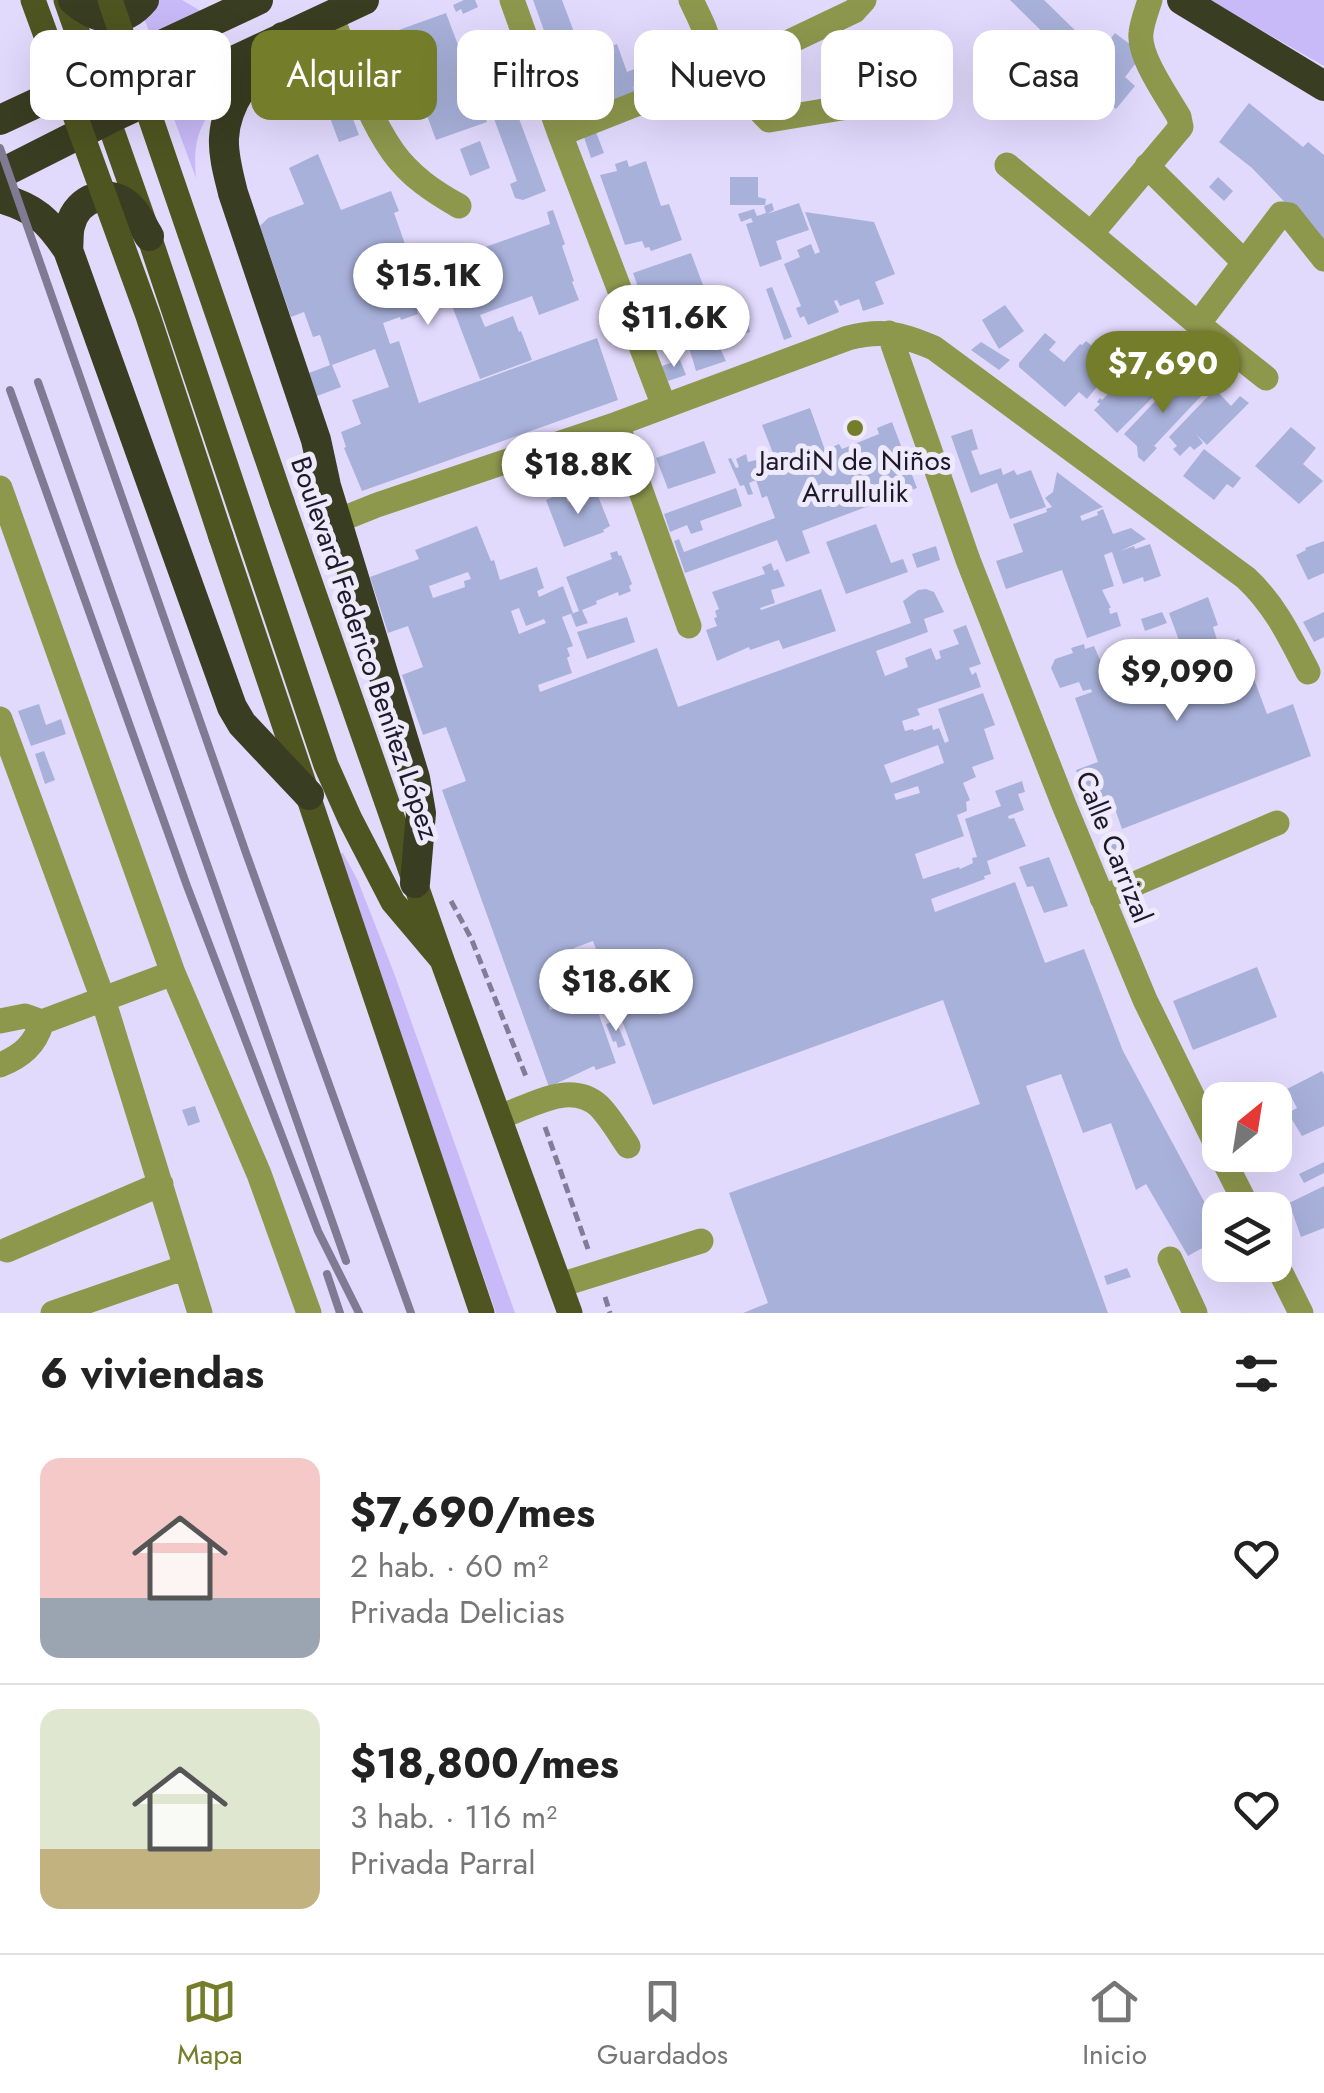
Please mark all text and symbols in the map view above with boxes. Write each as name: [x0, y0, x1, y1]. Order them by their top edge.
chip: Comprar: [30, 30, 231, 120]
chip: Alquilar: [251, 30, 437, 120]
chip: Filtros: [457, 30, 614, 120]
chip: Nuevo: [634, 30, 801, 120]
chip: Piso: [821, 30, 953, 120]
chip: Casa: [973, 30, 1115, 120]
pin: $15.1K: [347, 243, 509, 328]
text: $15.1K: [375, 252, 481, 298]
pin: $11.6K: [593, 285, 755, 370]
text: $11.6K: [621, 294, 727, 340]
pin: $7,690: [1082, 331, 1244, 416]
text: $7,690: [1108, 340, 1218, 386]
marker: JardiN de Niños Arrullulik: [844, 417, 866, 439]
pin: $18.8K: [497, 432, 659, 517]
place label: JardiN de Niños Arrullulik: [755, 440, 951, 513]
text: $18.8K: [524, 441, 632, 487]
street label: Boulevard Federico Benítez López: [280, 451, 450, 845]
pin: $9,090: [1096, 639, 1258, 724]
text: $9,090: [1120, 648, 1234, 694]
street label: Calle Carrizal: [1065, 765, 1163, 929]
pin: $18.6K: [535, 949, 697, 1034]
text: $18.6K: [561, 958, 671, 1004]
north arrow: [1202, 1082, 1292, 1172]
map controls: [1202, 1082, 1292, 1282]
button: layers: [1202, 1192, 1292, 1282]
text: 6 viviendas: [40, 1343, 264, 1404]
icon: filters: [1229, 1346, 1284, 1401]
text: $7,690/mes: [350, 1482, 595, 1543]
icon: home: [120, 1498, 240, 1618]
icon: heart: [1229, 1531, 1284, 1586]
text: 2 hab. · 60 m²: [350, 1543, 548, 1589]
text: Privada Delicias: [350, 1589, 565, 1635]
text: $18,800/mes: [350, 1733, 619, 1794]
icon: home: [120, 1749, 240, 1869]
icon: heart: [1229, 1782, 1284, 1837]
text: 3 hab. · 116 m²: [350, 1794, 557, 1840]
text: Privada Parral: [350, 1840, 536, 1886]
tab: Mapa: [177, 1974, 243, 2075]
tab: Guardados: [597, 1974, 728, 2075]
tab: Inicio: [1082, 1974, 1147, 2075]

